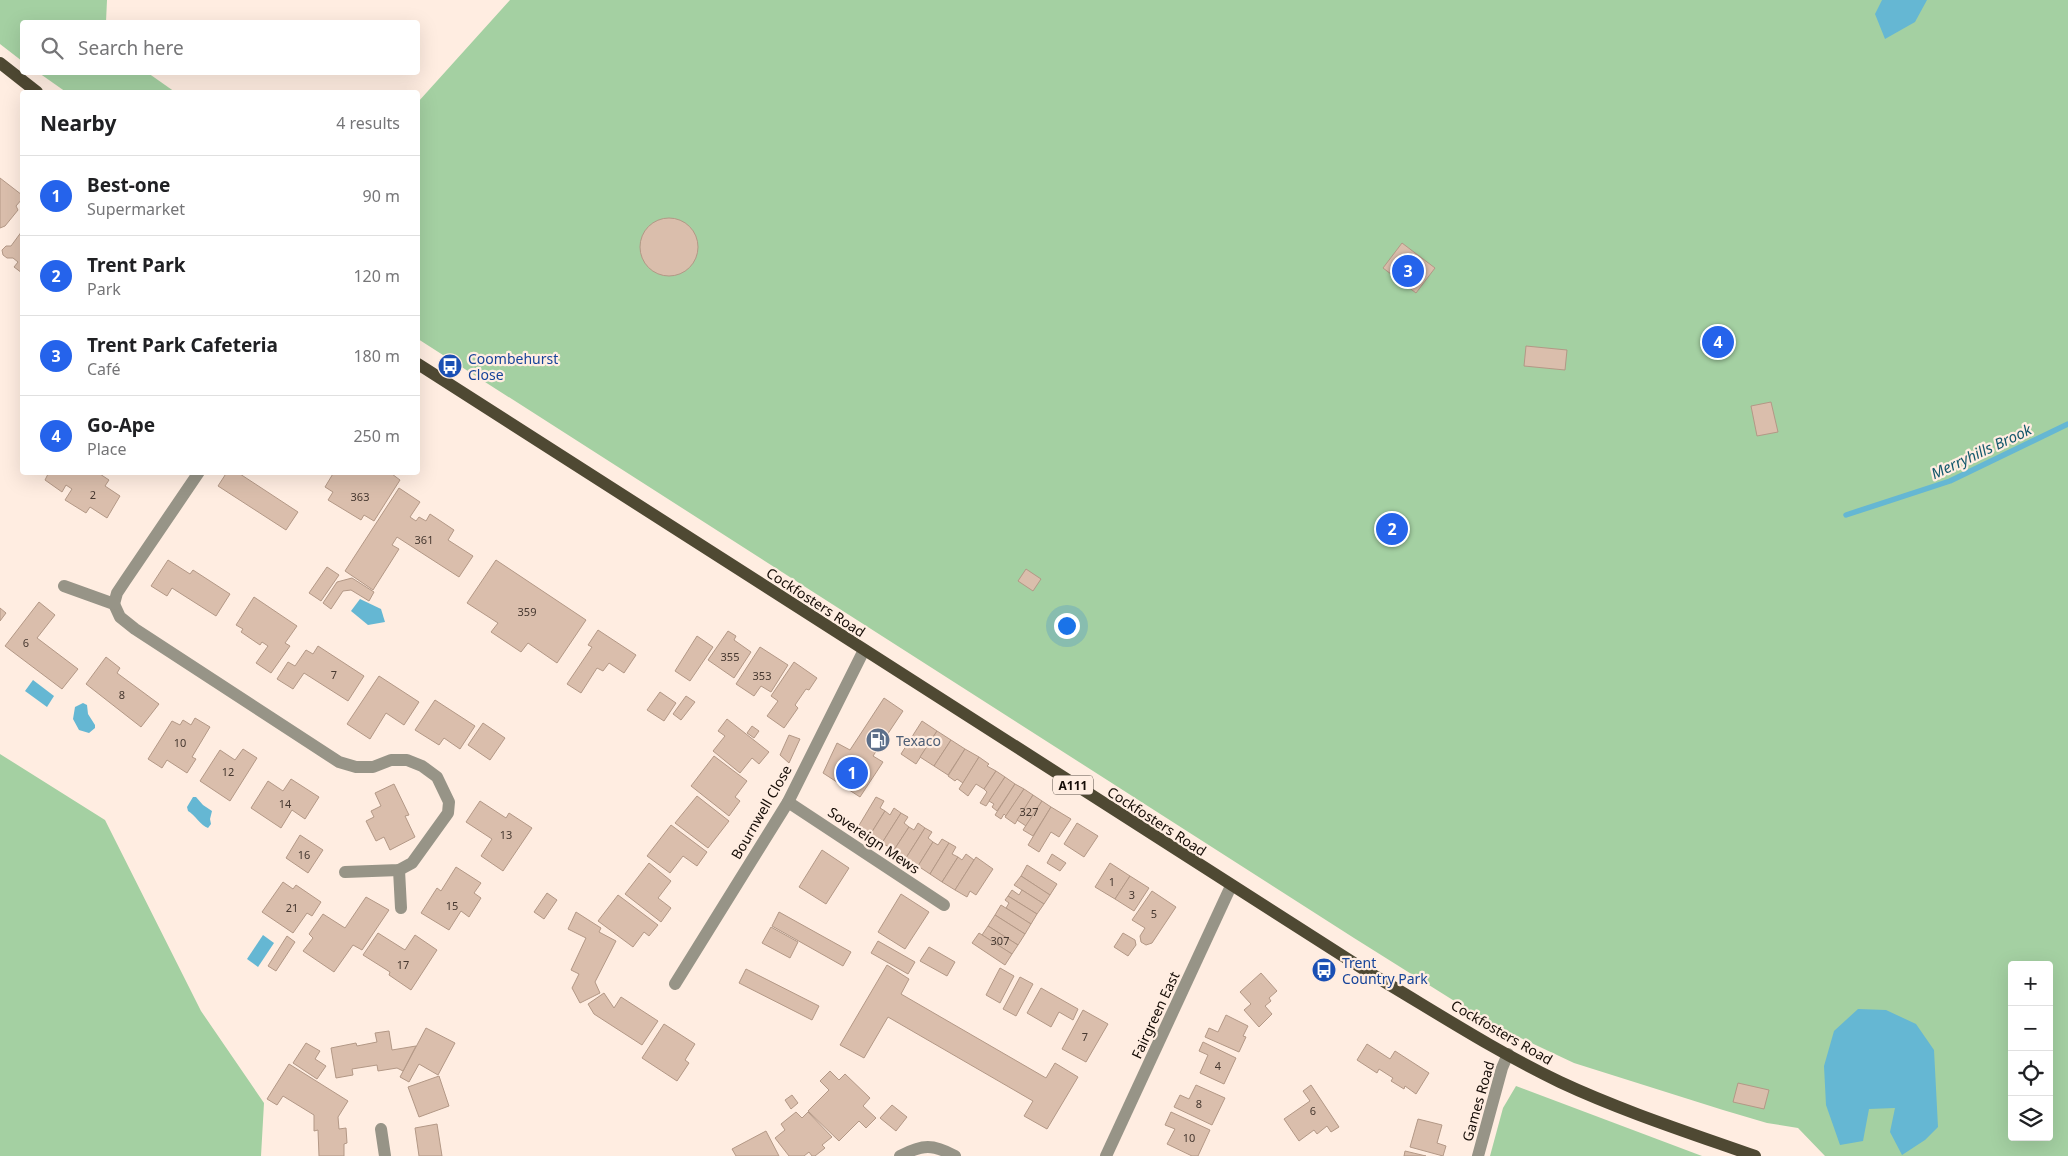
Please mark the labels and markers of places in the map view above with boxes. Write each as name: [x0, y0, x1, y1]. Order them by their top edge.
pin: 3: [1392, 252, 1424, 290]
pin: 4: [1702, 323, 1734, 361]
place label: Coombehurst Close: [468, 349, 558, 384]
bus stop icon: Coombehurst Close: [437, 353, 463, 379]
pin: 2: [1376, 510, 1408, 548]
fuel station icon: Texaco: [865, 727, 891, 753]
place label: Texaco: [896, 731, 941, 750]
pin: 1: [836, 754, 868, 792]
place label: Trent Country Park: [1342, 953, 1428, 988]
bus stop icon: Trent Country Park: [1311, 957, 1337, 983]

